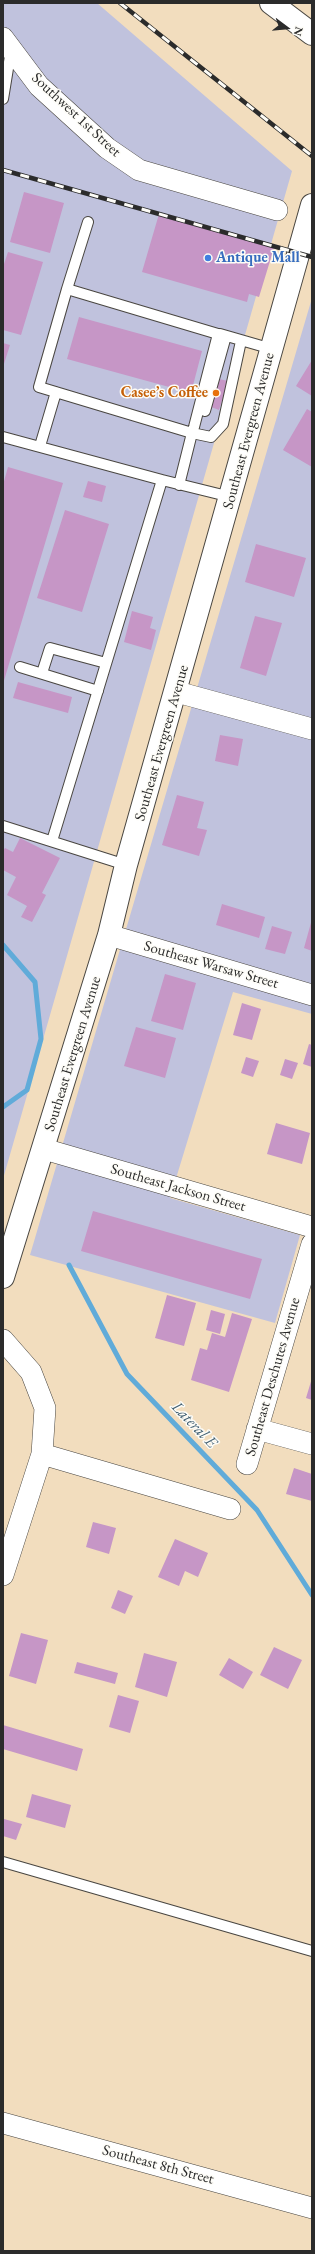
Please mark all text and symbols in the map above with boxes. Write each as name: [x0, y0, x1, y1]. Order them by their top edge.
north arrow: [267, 8, 307, 48]
text: N: [291, 25, 306, 38]
street label: Southwest 1st Street: [28, 69, 124, 161]
place label: Antique Mall: [216, 249, 300, 267]
marker: Antique Mall: [203, 253, 213, 263]
street label: Southeast Evergreen Avenue: [219, 351, 279, 511]
place label: Casee’s Coffee: [121, 384, 208, 402]
marker: Casee’s Coffee: [211, 388, 221, 398]
street label: Southeast Evergreen Avenue: [131, 663, 193, 823]
street label: Southeast Warsaw Street: [142, 937, 280, 993]
street label: Southeast Evergreen Avenue: [41, 974, 105, 1134]
street label: Southeast Jackson Street: [108, 1160, 248, 1216]
street label: Southeast Deschutes Avenue: [242, 1296, 304, 1458]
water label: Lateral E: [167, 1398, 221, 1452]
street label: Southeast 8th Street: [100, 2141, 216, 2189]

